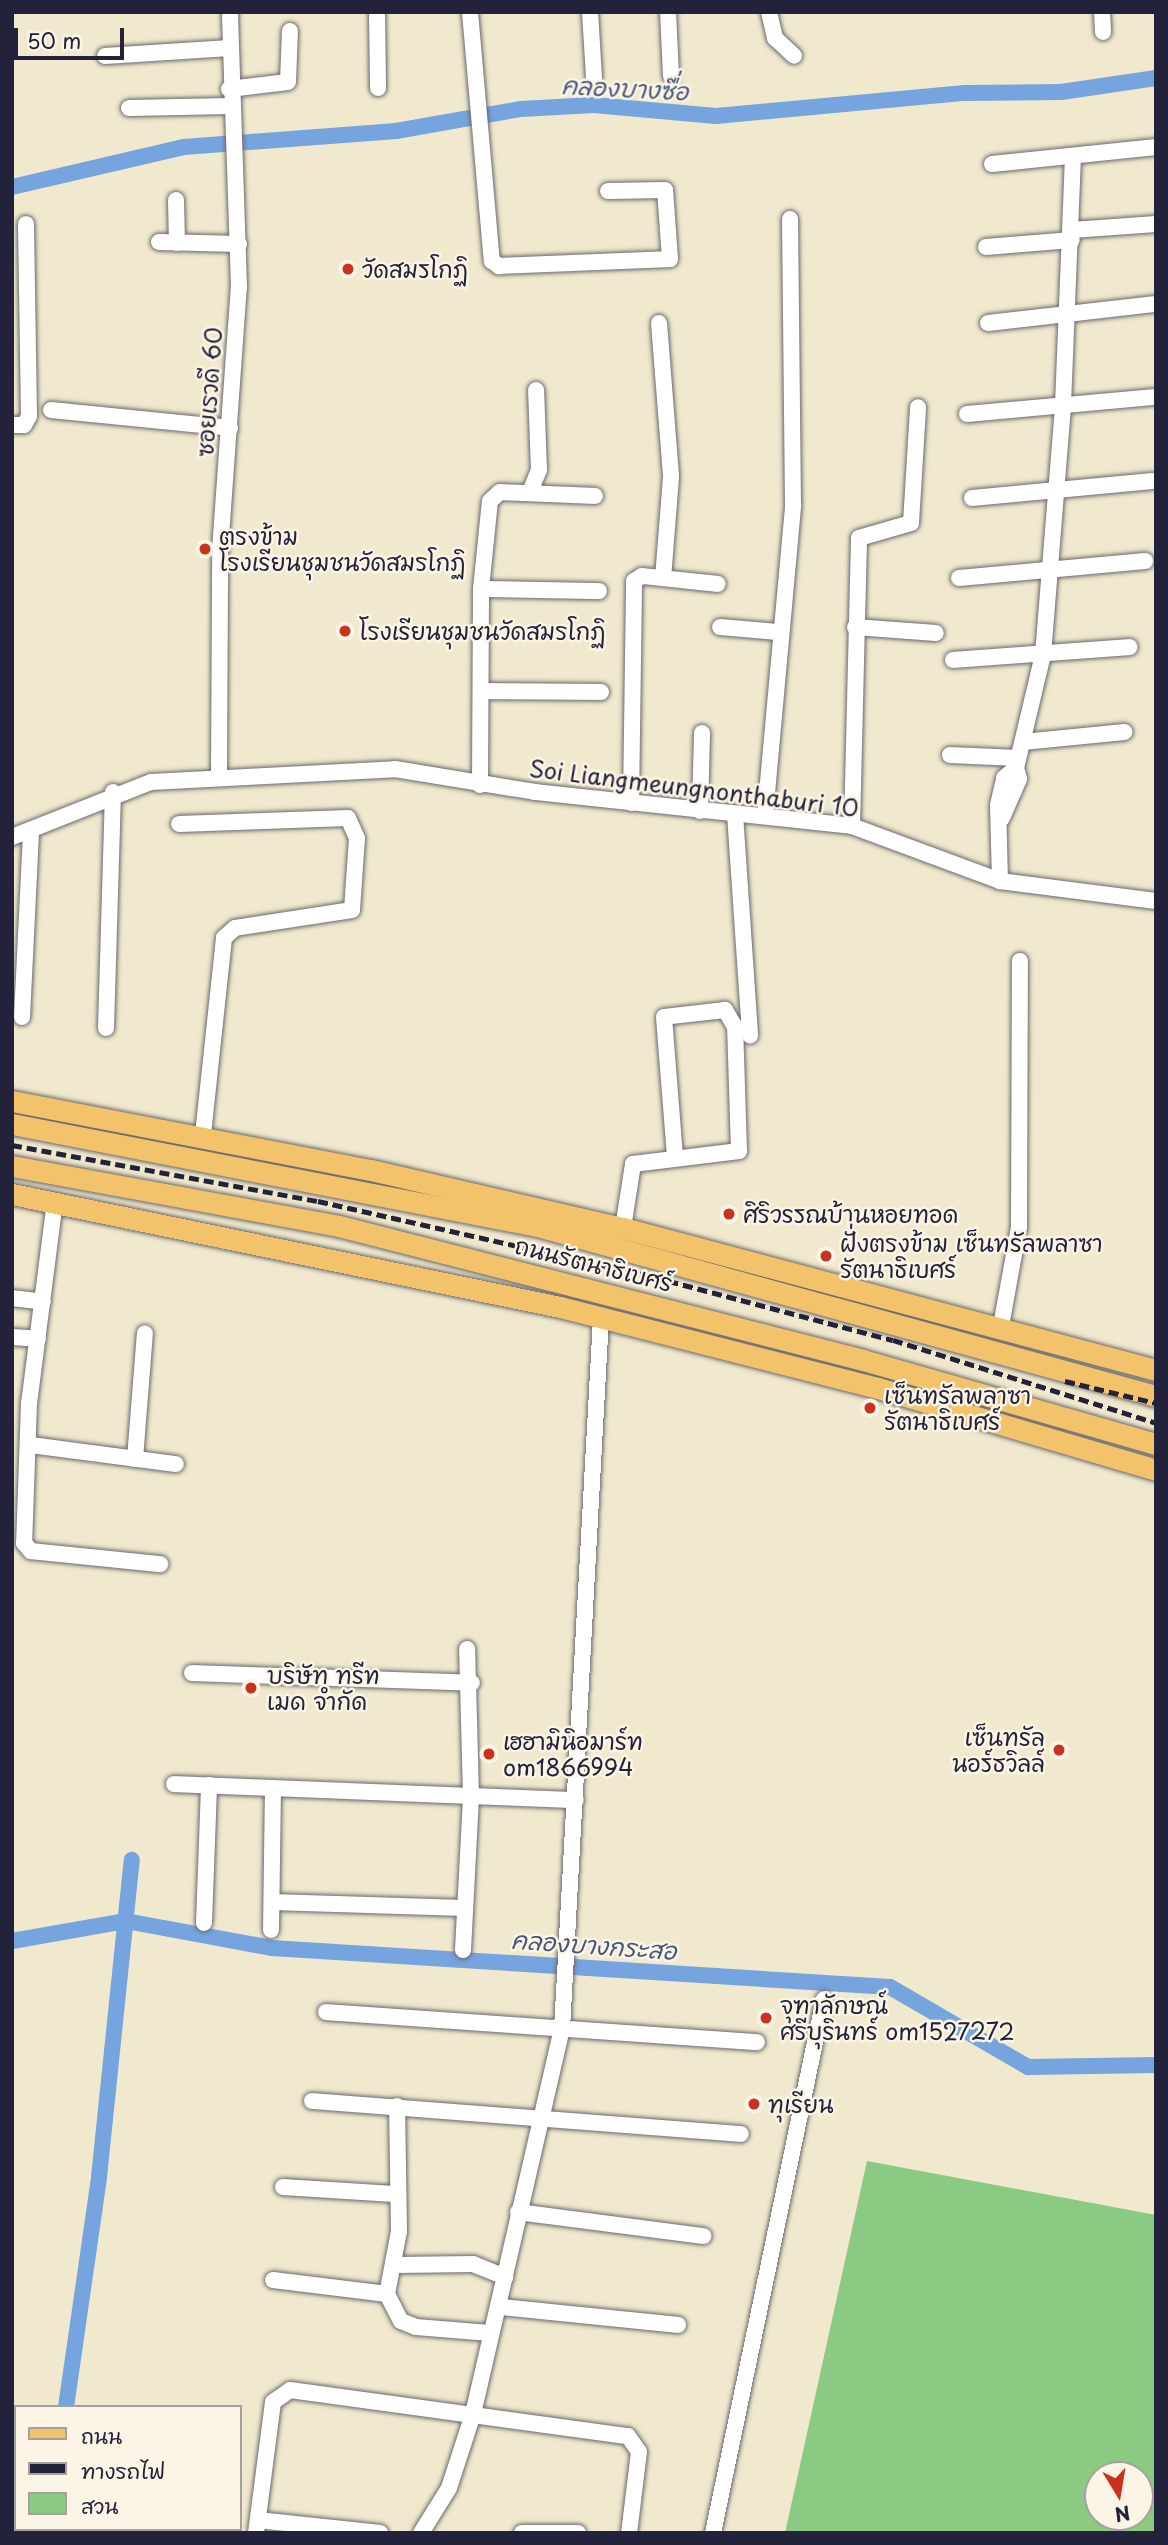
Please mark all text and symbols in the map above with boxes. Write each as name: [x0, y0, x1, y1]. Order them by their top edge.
scale bar: [18, 14, 128, 58]
text: 50 m: [27, 24, 81, 56]
water label: คลองบางซื่อ: [561, 70, 689, 106]
place label: วัดสมรโกฏิ: [362, 255, 468, 283]
marker: วัดสมรโกฏิ: [340, 261, 356, 277]
street label: ซอยเรวดี 60: [191, 326, 227, 458]
place label: ตรงข้าม โรงเรียนชุมชนวัดสมรโกฏิ: [219, 522, 465, 576]
marker: ตรงข้าม โรงเรียนชุมชนวัดสมรโกฏิ: [197, 541, 213, 557]
place label: โรงเรียนชุมชนวัดสมรโกฏิ: [359, 617, 605, 645]
marker: โรงเรียนชุมชนวัดสมรโกฏิ: [337, 623, 353, 639]
street label: Soi Liangmeungnonthaburi 10: [528, 754, 860, 822]
place label: ศิริวรรณบ้านหอยทอด: [743, 1200, 958, 1228]
marker: ศิริวรรณบ้านหอยทอด: [721, 1206, 737, 1222]
place label: ฝั่งตรงข้าม เซ็นทรัลพลาซา รัตนาธิเบศร์: [840, 1229, 1103, 1283]
street label: ถนนรัตนาธิเบศร์: [512, 1231, 676, 1297]
marker: ฝั่งตรงข้าม เซ็นทรัลพลาซา รัตนาธิเบศร์: [818, 1248, 834, 1264]
place label: เซ็นทรัลพลาซา รัตนาธิเบศร์: [884, 1381, 1031, 1435]
marker: เซ็นทรัลพลาซา รัตนาธิเบศร์: [862, 1400, 878, 1416]
place label: บริษัท ทรีท เมด จำกัด: [267, 1661, 380, 1715]
marker: บริษัท ทรีท เมด จำกัด: [241, 1678, 261, 1698]
place label: เซ็นทรัล นอร์ธวิลล์: [952, 1723, 1045, 1777]
place label: เฮฮามินิอมาร์ท om1866994: [503, 1727, 643, 1781]
marker: เซ็นทรัล นอร์ธวิลล์: [1051, 1742, 1067, 1758]
marker: เฮฮามินิอมาร์ท om1866994: [481, 1746, 497, 1762]
water label: คลองบางกระสอ: [511, 1925, 677, 1965]
place label: จุฑาลักษณ์ ศรีบุรินทร์ om1527272: [780, 1991, 1015, 2045]
marker: จุฑาลักษณ์ ศรีบุรินทร์ om1527272: [758, 2010, 774, 2026]
place label: ทุเรียน: [768, 2090, 833, 2118]
marker: ทุเรียน: [746, 2096, 762, 2112]
legend: [14, 2405, 242, 2531]
text: ถนน: [81, 2419, 122, 2451]
text: ทางรถไฟ: [81, 2454, 166, 2486]
north arrow: [1084, 2461, 1154, 2531]
text: สวน: [81, 2489, 118, 2521]
text: N: [1113, 2499, 1133, 2530]

